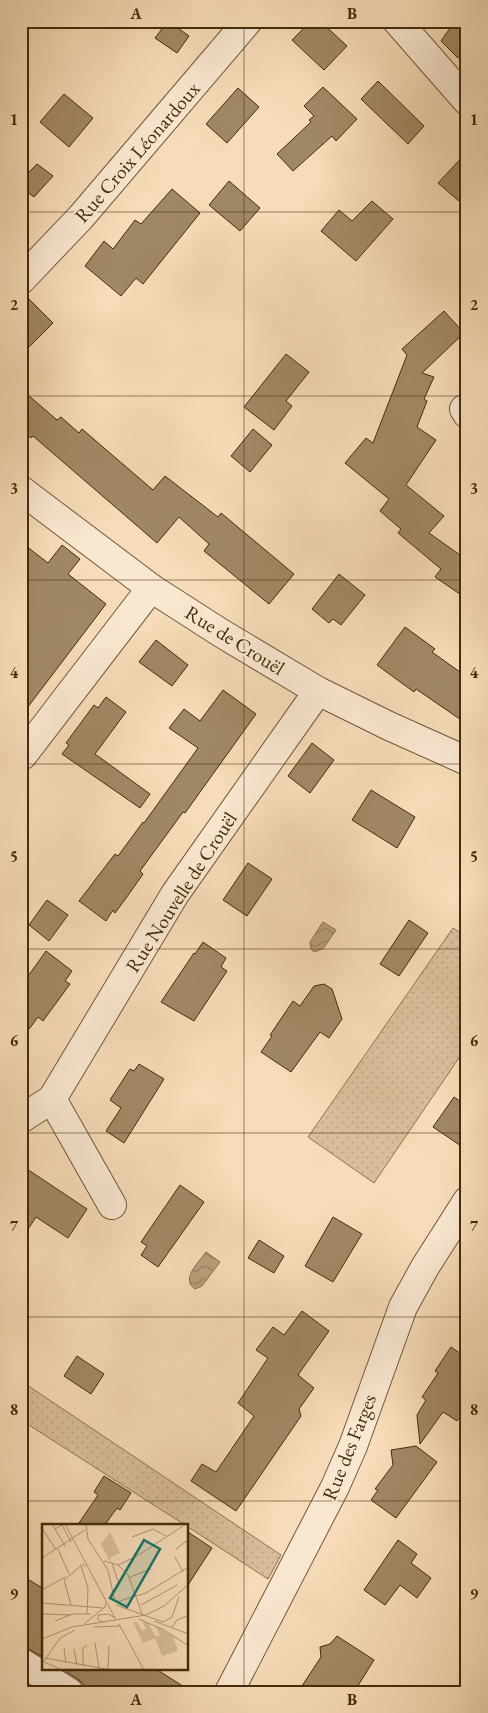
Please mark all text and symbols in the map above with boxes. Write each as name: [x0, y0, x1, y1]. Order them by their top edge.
text: A: [129, 3, 142, 24]
text: B: [347, 3, 357, 24]
street label: Rue Croix Léonardoux: [69, 76, 206, 228]
text: 1: [10, 109, 18, 130]
text: 1: [470, 109, 478, 130]
text: 2: [10, 294, 19, 315]
text: 2: [470, 294, 479, 315]
text: 3: [10, 478, 18, 499]
text: 3: [470, 478, 478, 499]
street label: Rue de Crouël: [180, 599, 290, 681]
text: 4: [10, 662, 19, 683]
text: 4: [470, 662, 479, 683]
street label: Rue Nouvelle de Crouël: [119, 807, 243, 977]
text: 5: [10, 846, 18, 867]
text: 5: [470, 846, 478, 867]
text: 6: [10, 1030, 19, 1051]
text: 6: [470, 1030, 479, 1051]
text: 7: [10, 1215, 19, 1236]
text: 7: [470, 1215, 479, 1236]
street label: Rue des Farges: [316, 1390, 382, 1504]
text: 8: [10, 1399, 18, 1420]
text: 8: [470, 1399, 478, 1420]
inset map: [42, 1524, 189, 1670]
text: 9: [10, 1583, 19, 1604]
text: 9: [470, 1583, 479, 1604]
text: A: [129, 1689, 142, 1710]
text: B: [347, 1689, 357, 1710]

